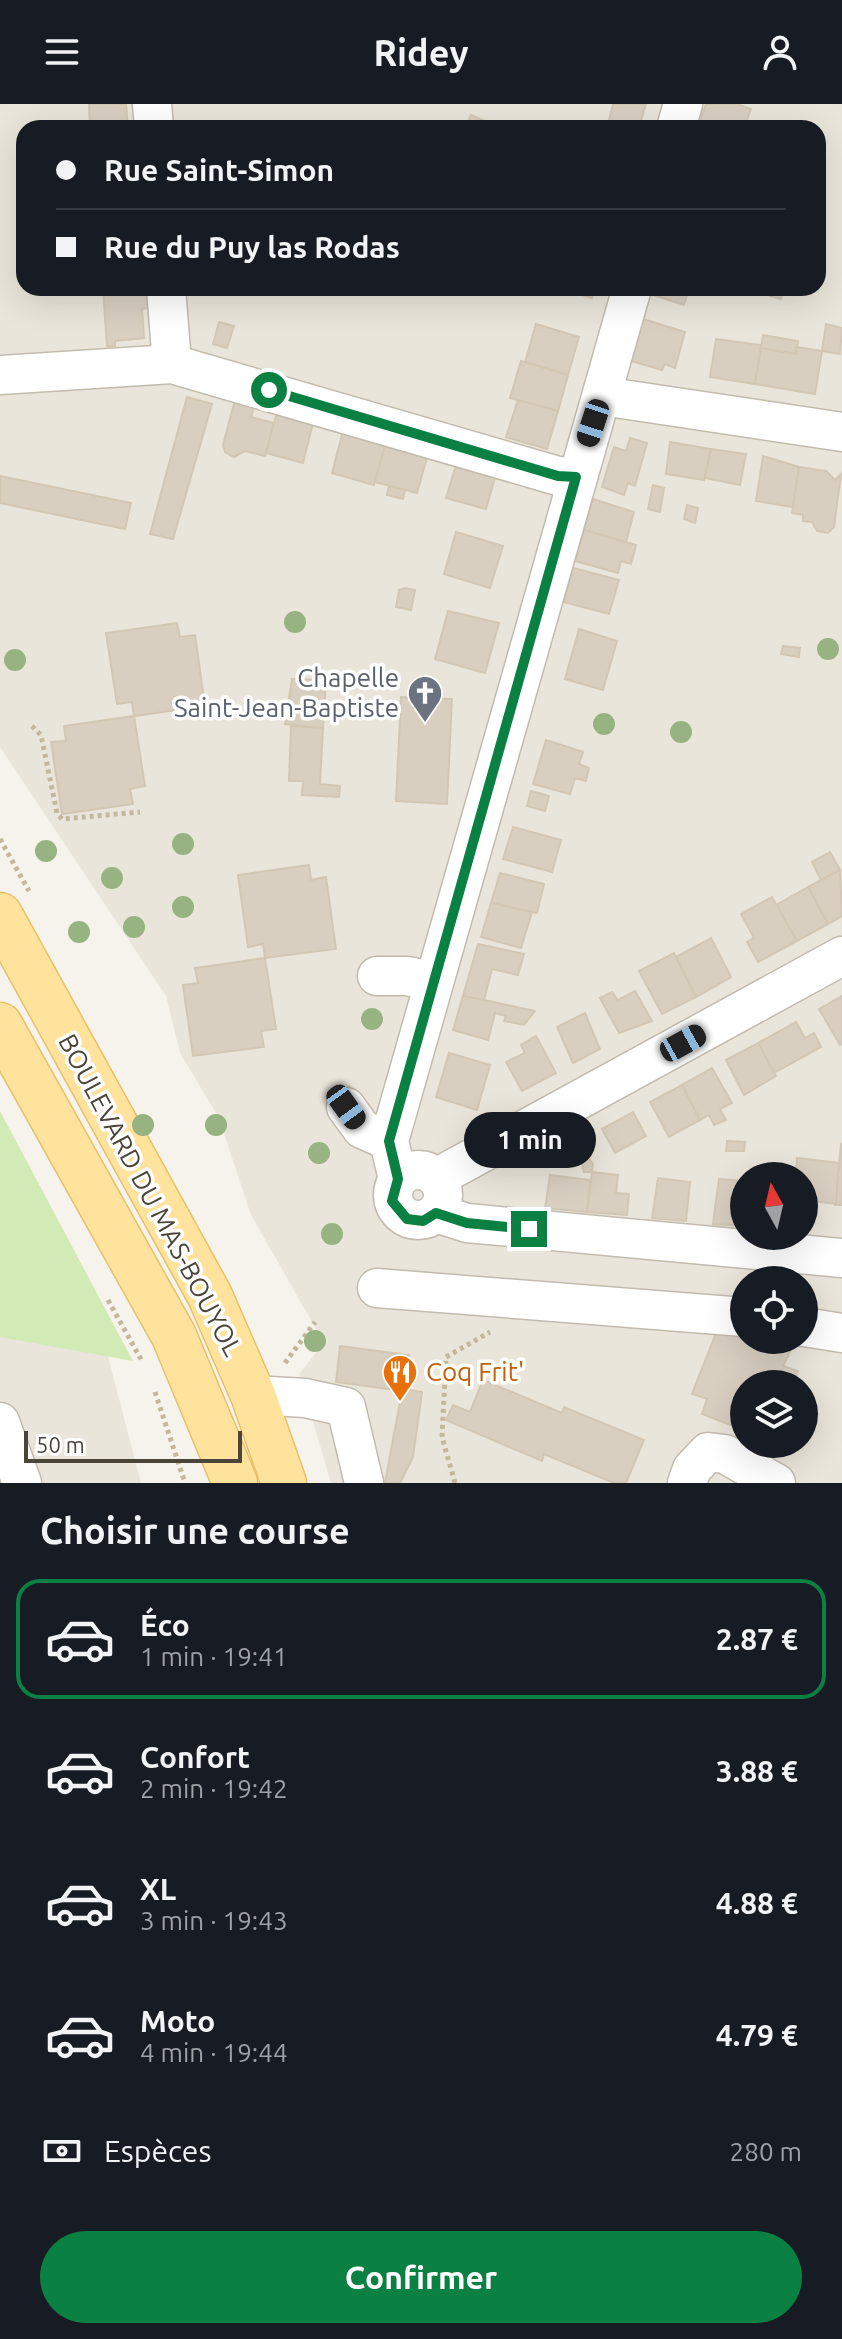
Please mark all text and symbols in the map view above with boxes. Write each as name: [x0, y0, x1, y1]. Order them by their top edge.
icon: menu: [40, 30, 84, 74]
icon: person: [758, 30, 802, 74]
text: Ridey: [373, 32, 469, 73]
text: Rue Saint-Simon: [104, 153, 334, 187]
text: Rue du Puy las Rodas: [104, 230, 400, 264]
route start: [251, 372, 287, 408]
car: [574, 396, 612, 450]
place label: Chapelle Saint-Jean-Baptiste: [174, 663, 399, 722]
church icon: Chapelle Saint-Jean-Baptiste: [406, 674, 444, 724]
car: [656, 1021, 710, 1065]
street label: BOULEVARD DU MAS-BOUYOL: [53, 1029, 248, 1361]
car: [322, 1081, 370, 1133]
callout: 1 min: [463, 1113, 595, 1169]
text: 1 min: [497, 1125, 563, 1154]
north arrow: [730, 1162, 818, 1250]
map controls: [730, 1162, 818, 1458]
route end: [511, 1211, 547, 1247]
button: locate: [730, 1266, 818, 1354]
restaurant icon: Coq Frit': [381, 1353, 419, 1403]
place label: Coq Frit': [426, 1357, 524, 1386]
button: layers: [730, 1370, 818, 1458]
scale bar: [24, 1427, 242, 1463]
text: 50 m: [36, 1432, 85, 1457]
text: Choisir une course: [40, 1510, 350, 1551]
icon: car: [44, 1603, 116, 1675]
text: Éco: [140, 1608, 190, 1642]
text: 2.87 €: [716, 1622, 798, 1656]
text: 1 min · 19:41: [140, 1642, 288, 1671]
icon: car: [44, 1735, 116, 1807]
text: Confort: [140, 1740, 250, 1774]
text: 3.88 €: [716, 1754, 798, 1788]
text: 2 min · 19:42: [140, 1774, 288, 1803]
icon: car: [44, 1867, 116, 1939]
text: XL: [140, 1872, 176, 1906]
text: 4.88 €: [716, 1886, 798, 1920]
text: 3 min · 19:43: [140, 1906, 288, 1935]
icon: car: [44, 1999, 116, 2071]
text: Moto: [140, 2004, 215, 2038]
text: 4.79 €: [716, 2018, 798, 2052]
text: 4 min · 19:44: [140, 2038, 288, 2067]
icon: cash: [40, 2129, 84, 2173]
text: Espèces: [104, 2134, 211, 2168]
text: 280 m: [730, 2137, 802, 2166]
button: Confirmer: [40, 2231, 802, 2323]

